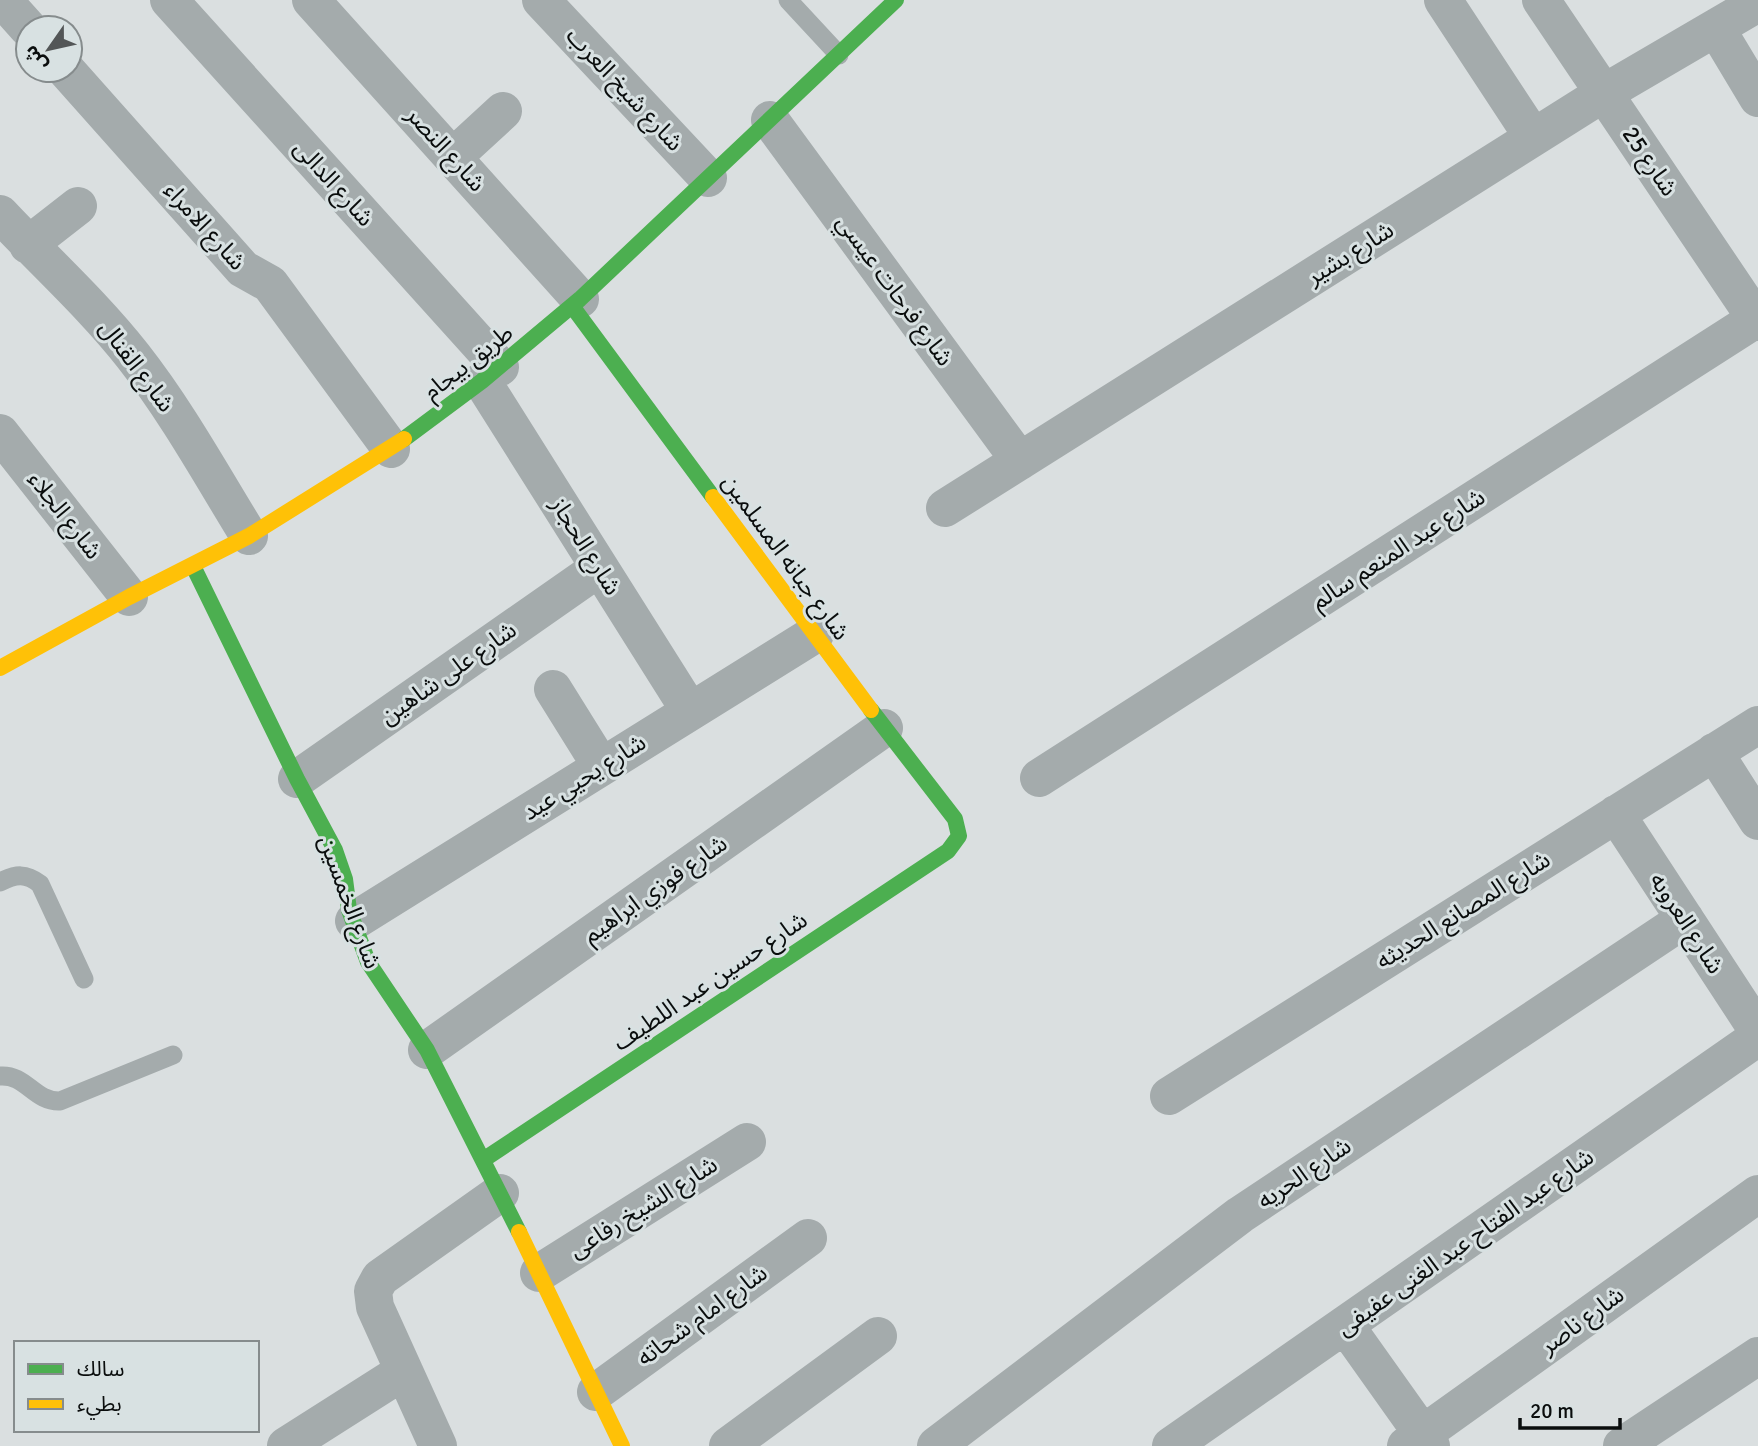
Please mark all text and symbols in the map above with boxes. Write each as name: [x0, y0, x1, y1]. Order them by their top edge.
north arrow: [14, 14, 84, 84]
street label: شارع شيخ العرب: [559, 21, 690, 159]
text: ش: [19, 40, 53, 75]
street label: شارع النصر: [398, 99, 492, 199]
street label: شارع 25: [1614, 120, 1684, 203]
street label: شارع الدالى: [286, 133, 381, 234]
street label: شارع الامراء: [156, 176, 253, 278]
street label: شارع فرحات عيسي: [827, 208, 960, 374]
street label: شارع بشير: [1300, 214, 1400, 294]
street label: شارع القنال: [91, 314, 181, 419]
street label: طريق بيجام: [417, 317, 521, 409]
street label: شارع الجلاء: [20, 465, 109, 566]
street label: شارع جبانه المسلمين: [714, 468, 856, 647]
street label: شارع عبد المنعم سالم: [1305, 482, 1492, 618]
street label: شارع الحجاز: [542, 490, 628, 602]
street label: شارع على شاهين: [374, 615, 523, 733]
street label: شارع يحيي عيد: [517, 727, 653, 830]
street label: شارع فوزي ابراهيم: [577, 828, 735, 953]
street label: شارع الخمسين: [310, 831, 388, 974]
street label: شارع المصانع الحديثه: [1370, 844, 1557, 977]
street label: شارع العروبه: [1641, 867, 1731, 980]
street label: شارع حسين عبد اللطيف: [607, 905, 814, 1059]
street label: شارع الحريه: [1251, 1131, 1358, 1217]
street label: شارع عبد الفتاح عبد الغنى عفيفى: [1331, 1142, 1601, 1344]
street label: شارع الشيخ رفاعى: [563, 1149, 724, 1266]
street label: شارع امام شحاته: [631, 1258, 775, 1375]
street label: شارع ناصر: [1533, 1279, 1631, 1363]
legend: [14, 1341, 259, 1432]
text: سالك: [77, 1356, 124, 1382]
scale bar: [1520, 1386, 1620, 1430]
text: بطيء: [77, 1391, 122, 1420]
text: 20 m: [1530, 1398, 1574, 1424]

